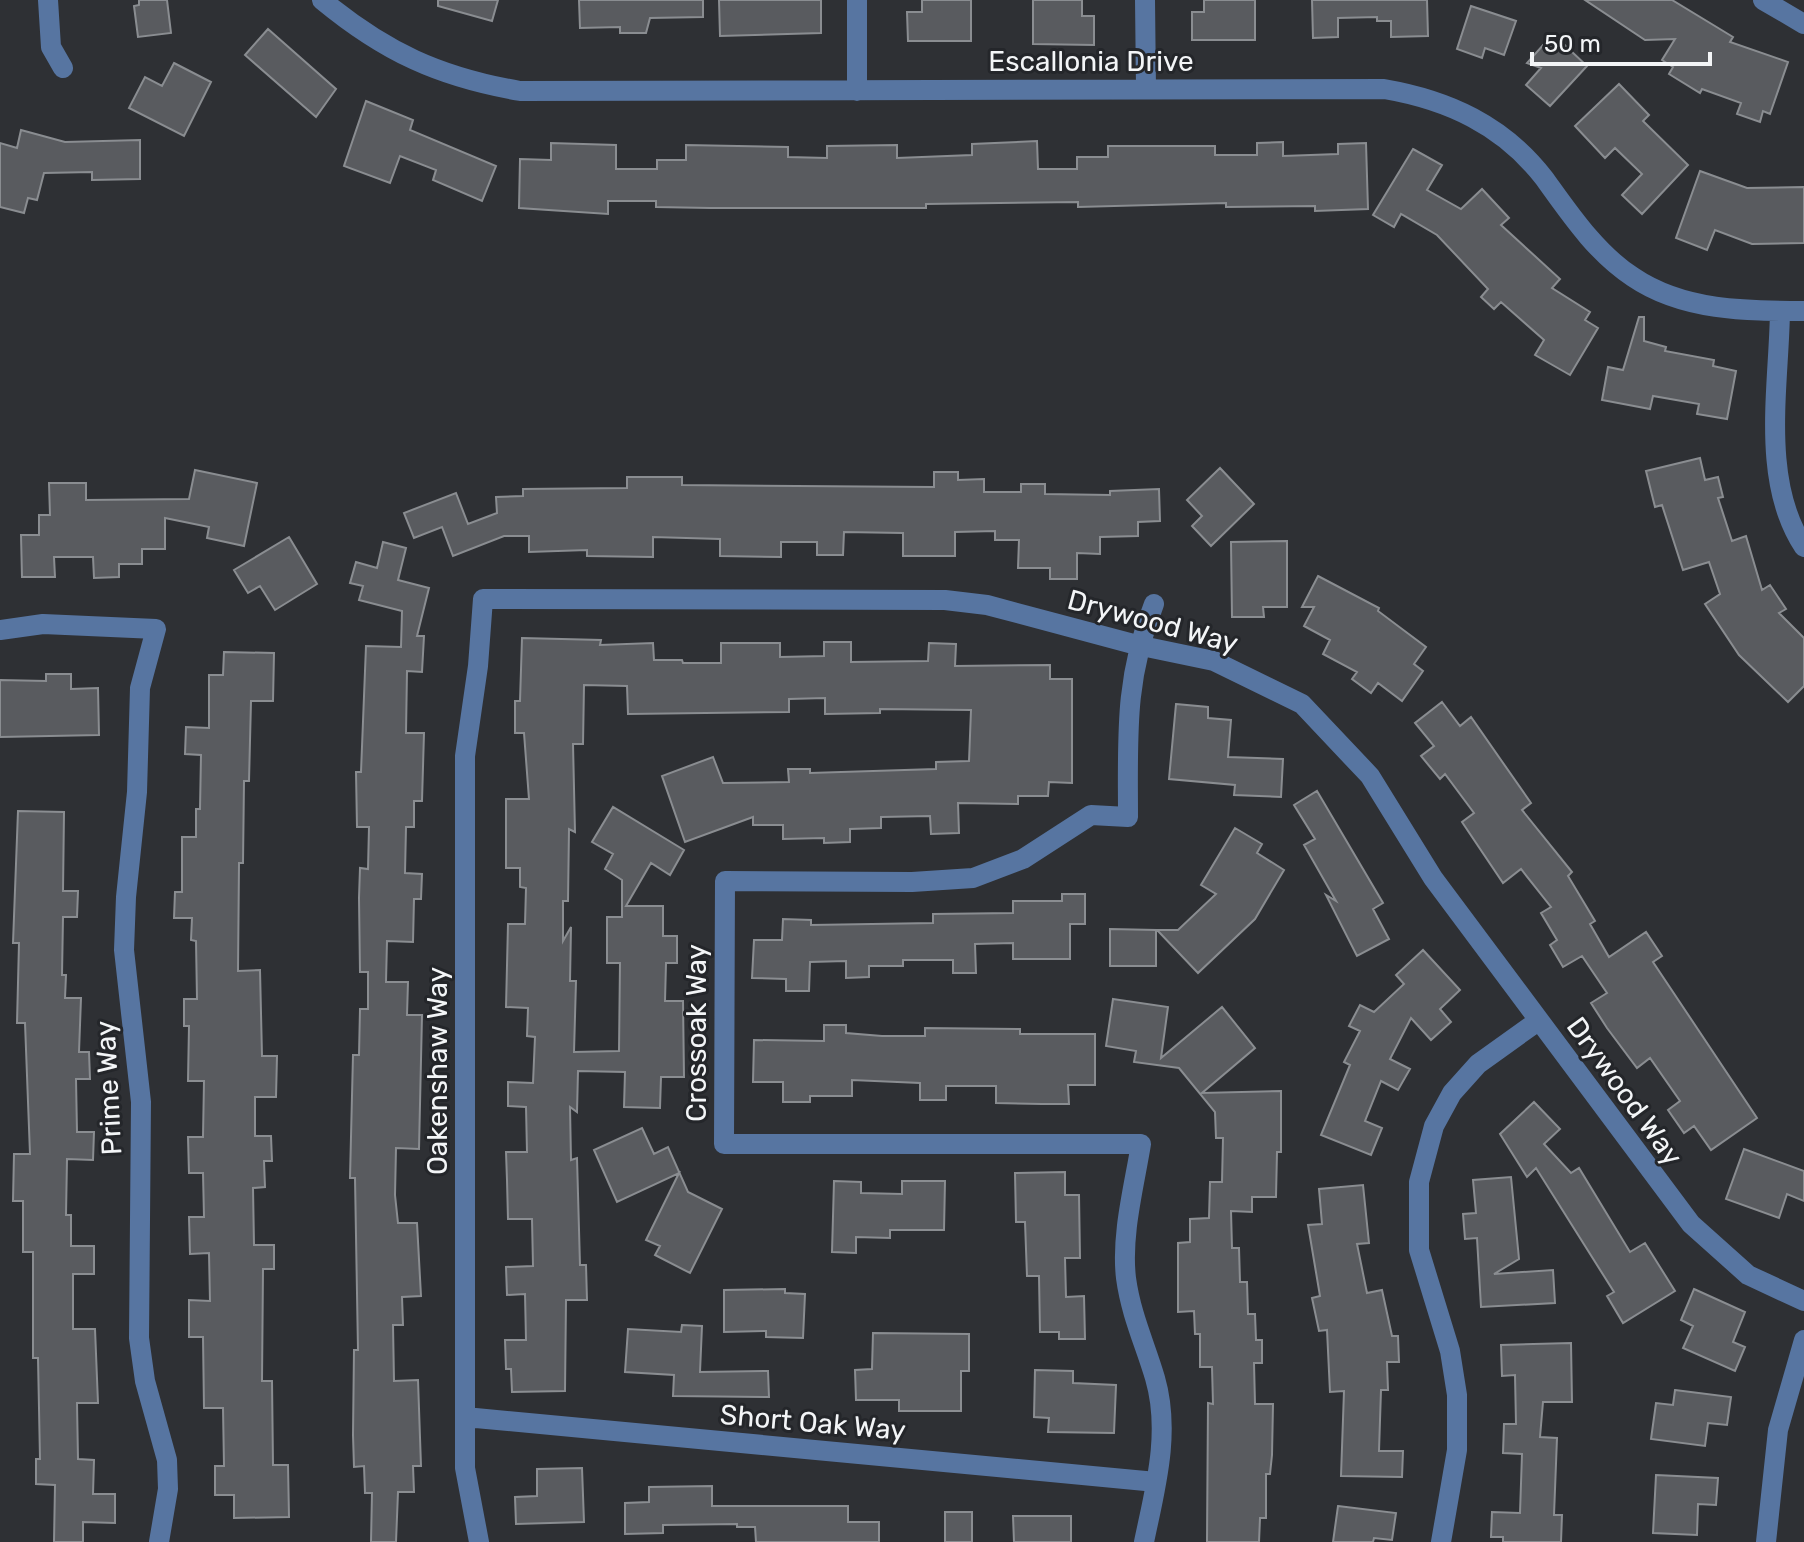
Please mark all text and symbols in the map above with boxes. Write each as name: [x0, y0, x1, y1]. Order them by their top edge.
scale bar: [1532, 16, 1710, 66]
text: 50 m: [1544, 30, 1601, 58]
street label: Escallonia Drive: [988, 45, 1194, 78]
street label: Drywood Way: [1064, 583, 1242, 660]
street label: Crossoak Way: [680, 944, 713, 1122]
street label: Oakenshaw Way: [421, 967, 454, 1175]
street label: Drywood Way: [1560, 1011, 1689, 1172]
street label: Prime Way: [88, 1020, 129, 1156]
street label: Short Oak Way: [719, 1398, 907, 1447]

